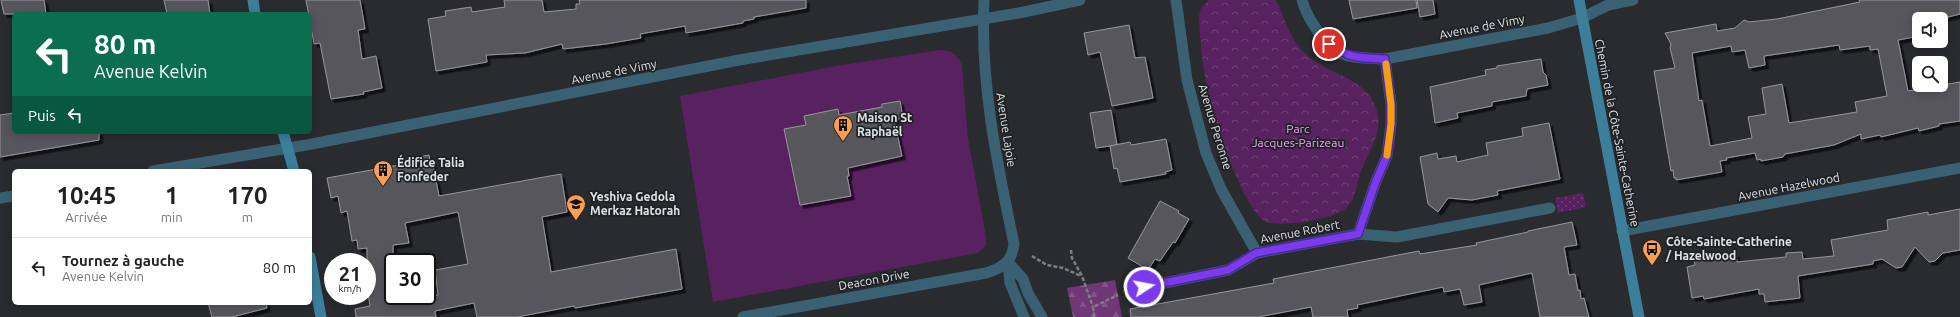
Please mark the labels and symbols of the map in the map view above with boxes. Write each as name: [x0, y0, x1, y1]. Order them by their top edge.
street label: Avenue de Vimy: [1438, 12, 1526, 41]
pin: [1312, 27, 1346, 61]
street label: Chemin de la Côte-Sainte-Catherine: [1593, 38, 1642, 228]
street label: Avenue de Vimy: [570, 57, 658, 86]
street label: Avenue Peronne: [1196, 83, 1235, 171]
street label: Avenue Lajoie: [994, 92, 1019, 168]
place label: Maison St Raphaël: [857, 111, 912, 138]
building icon: Maison St Raphaël: [832, 114, 854, 142]
park label: Parc Jacques-Parizeau: [1252, 122, 1344, 149]
place label: Édifice Talia Fonfeder: [397, 154, 465, 183]
building icon: Édifice Talia Fonfeder: [372, 159, 394, 187]
street label: Avenue Hazelwood: [1737, 170, 1841, 203]
place label: Yeshiva Gedola Merkaz Hatorah: [590, 190, 680, 217]
school or university icon: Yeshiva Gedola Merkaz Hatorah: [565, 193, 587, 221]
street label: Avenue Robert: [1259, 217, 1341, 246]
place label: Côte-Sainte-Catherine / Hazelwood: [1665, 235, 1792, 262]
bus stop icon: Côte-Sainte-Catherine / Hazelwood: [1641, 238, 1663, 266]
speed limit sign: 30: [384, 253, 436, 305]
position arrow: [1123, 266, 1165, 308]
street label: Deacon Drive: [837, 267, 910, 292]

